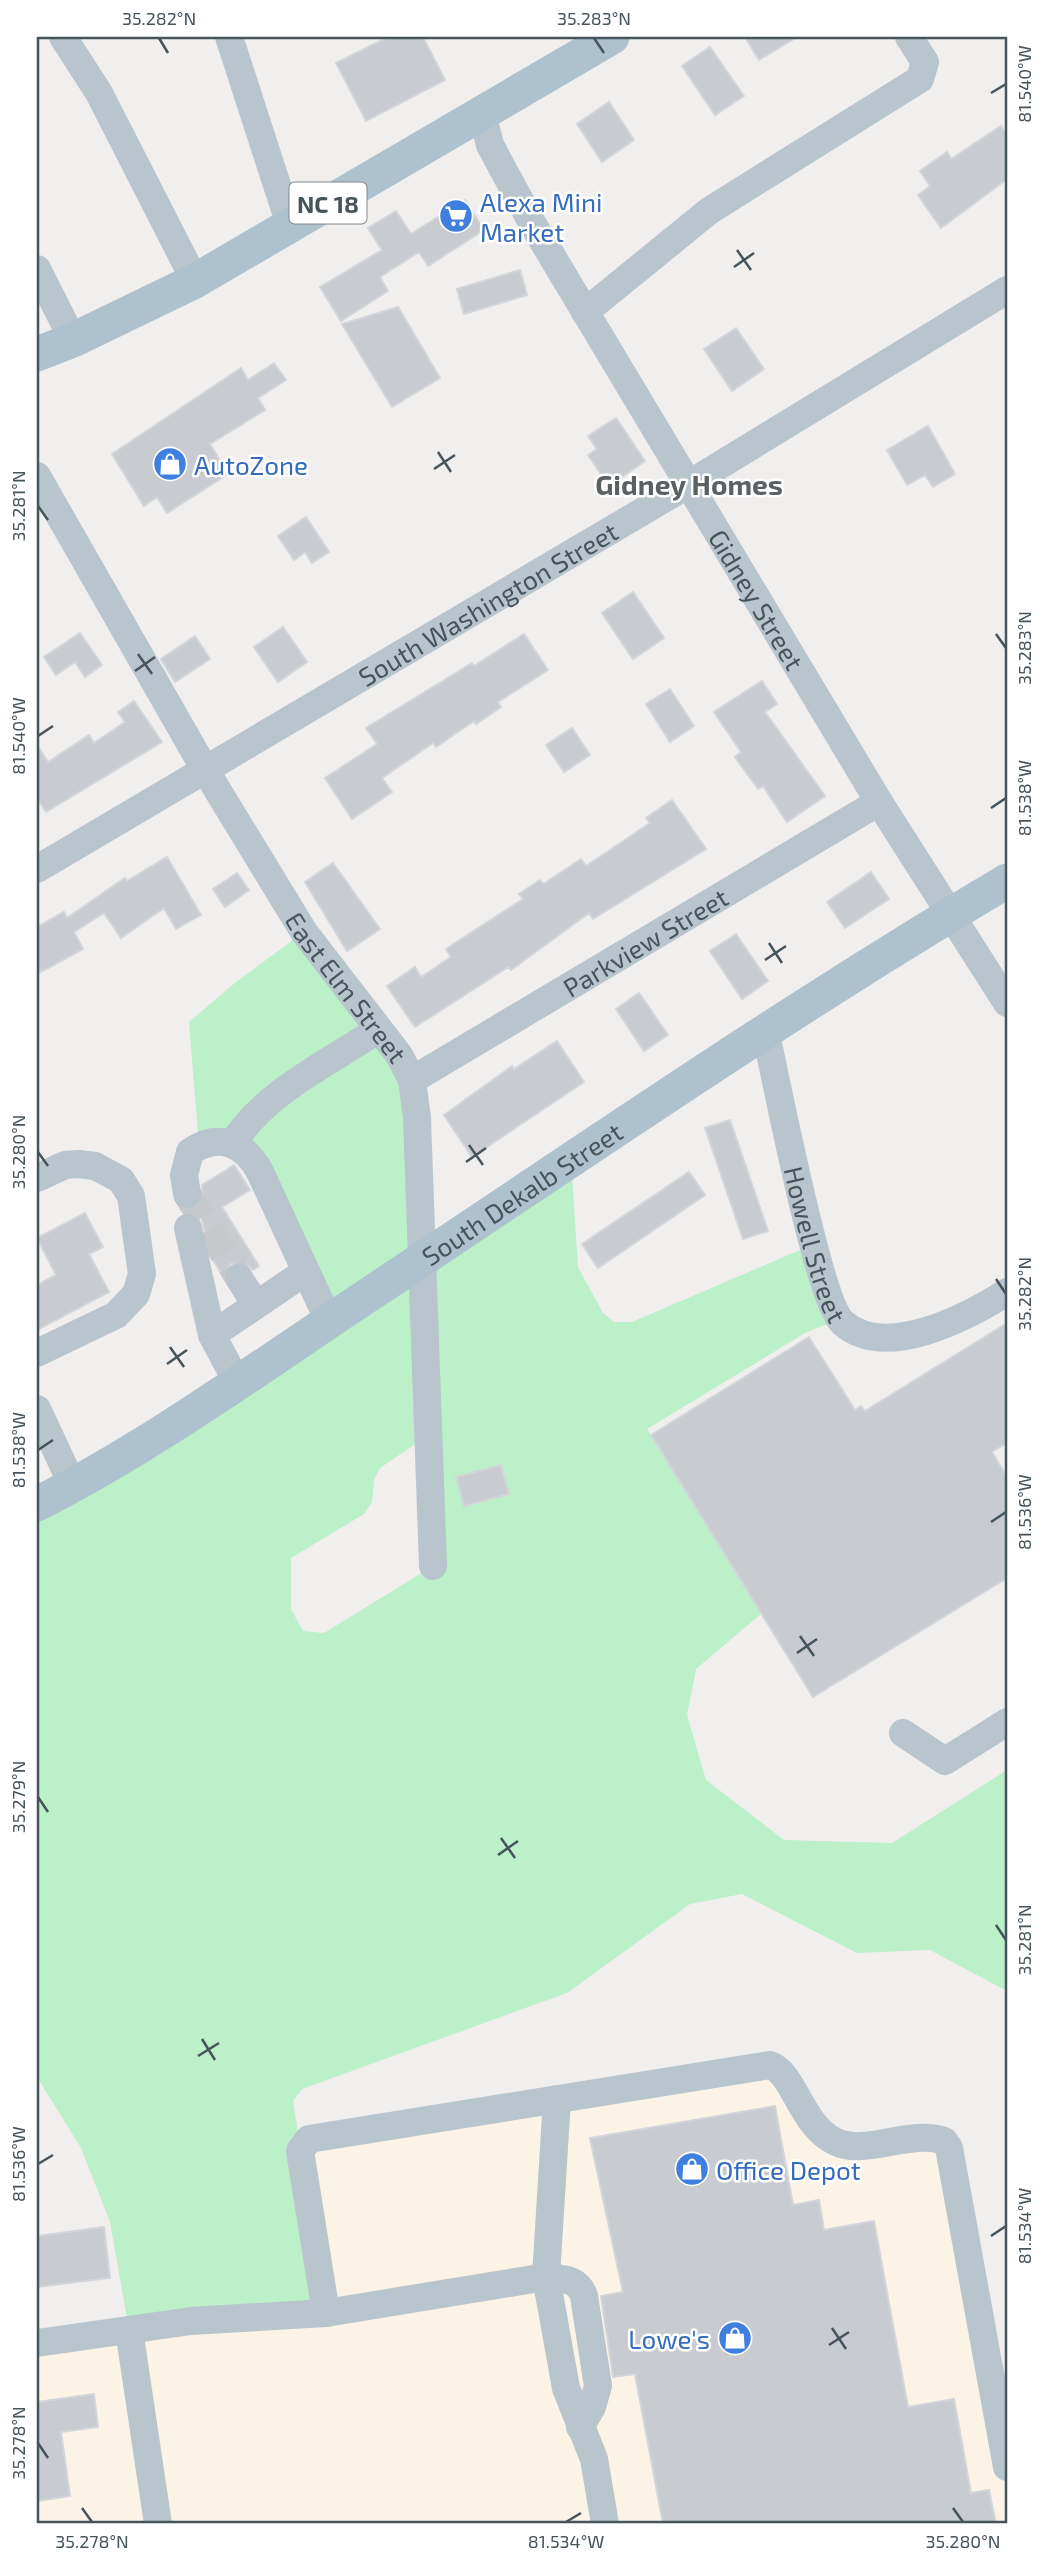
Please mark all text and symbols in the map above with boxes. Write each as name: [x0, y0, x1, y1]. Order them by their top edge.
text: 35.282°N: [122, 7, 196, 29]
text: 35.283°N: [557, 7, 631, 29]
text: 81.540°W: [1013, 45, 1035, 123]
road number: NC 18: [290, 182, 366, 224]
place label: Alexa Mini Market: [480, 186, 602, 247]
supermarket icon: Alexa Mini Market: [437, 197, 475, 235]
shop icon: AutoZone: [151, 445, 189, 483]
place label: AutoZone: [194, 449, 308, 480]
district label: Gidney Homes: [595, 467, 783, 501]
text: 35.281°N: [7, 470, 29, 542]
street label: South Washington Street: [352, 515, 623, 692]
street label: Gidney Street: [703, 523, 811, 675]
text: 35.283°N: [1013, 611, 1035, 685]
text: 81.540°W: [7, 697, 29, 775]
text: 81.538°W: [1013, 760, 1035, 836]
street label: Parkview Street: [557, 880, 733, 1002]
street label: East Elm Street: [280, 906, 414, 1068]
text: 35.280°N: [7, 1115, 29, 1189]
street label: South Dekalb Street: [415, 1115, 628, 1271]
street label: Howell Street: [779, 1163, 854, 1328]
text: 35.282°N: [1013, 1257, 1035, 1331]
text: 81.538°W: [7, 1412, 29, 1488]
text: 81.536°W: [1013, 1474, 1035, 1550]
text: 35.279°N: [7, 1761, 29, 1833]
text: 35.281°N: [1013, 1904, 1035, 1976]
text: 81.536°W: [7, 2126, 29, 2202]
shop icon: Office Depot: [673, 2150, 711, 2188]
place label: Office Depot: [716, 2154, 861, 2185]
text: 81.534°W: [1013, 2188, 1035, 2264]
shop icon: Lowe's: [716, 2319, 754, 2357]
place label: Lowe's: [628, 2323, 710, 2354]
text: 35.278°N: [7, 2406, 29, 2480]
text: 35.278°N: [55, 2530, 129, 2552]
text: 81.534°W: [528, 2530, 604, 2552]
text: 35.280°N: [926, 2530, 1000, 2552]

